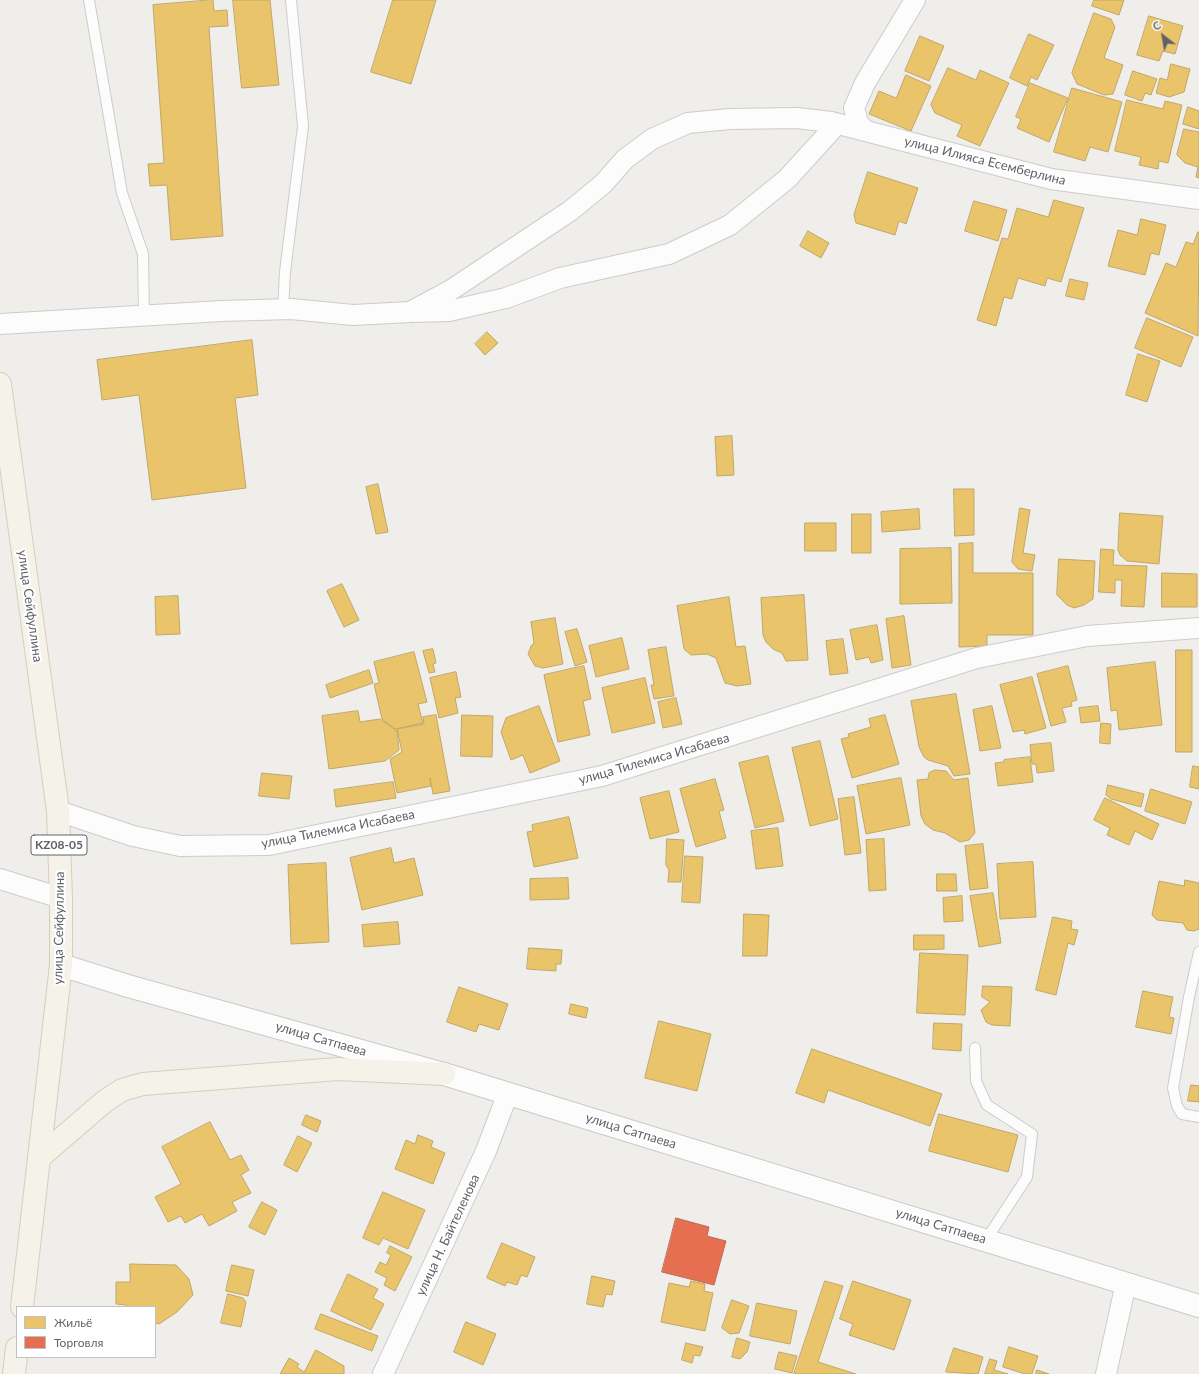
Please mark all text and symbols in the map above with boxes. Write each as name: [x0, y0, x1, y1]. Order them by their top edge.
north arrow: [1143, 16, 1183, 56]
text: С: [1150, 18, 1163, 33]
street label: улица Илияса Есемберлина: [903, 133, 1067, 189]
street label: улица Сейфуллина: [14, 549, 46, 663]
street label: улица Тилемиса Исабаева: [577, 730, 731, 788]
street label: улица Тилемиса Исабаева: [260, 806, 416, 852]
road number: KZ08-05: [31, 835, 87, 855]
street label: улица Сейфуллина: [50, 871, 68, 985]
street label: улица Сатпаева: [274, 1019, 368, 1059]
street label: улица Сатпаева: [584, 1110, 678, 1152]
street label: улица Н. Байтеленова: [413, 1172, 483, 1298]
street label: улица Сатпаева: [894, 1205, 988, 1247]
legend: [16, 1306, 156, 1358]
text: Жильё: [54, 1315, 92, 1330]
text: Торговля: [54, 1335, 104, 1350]

